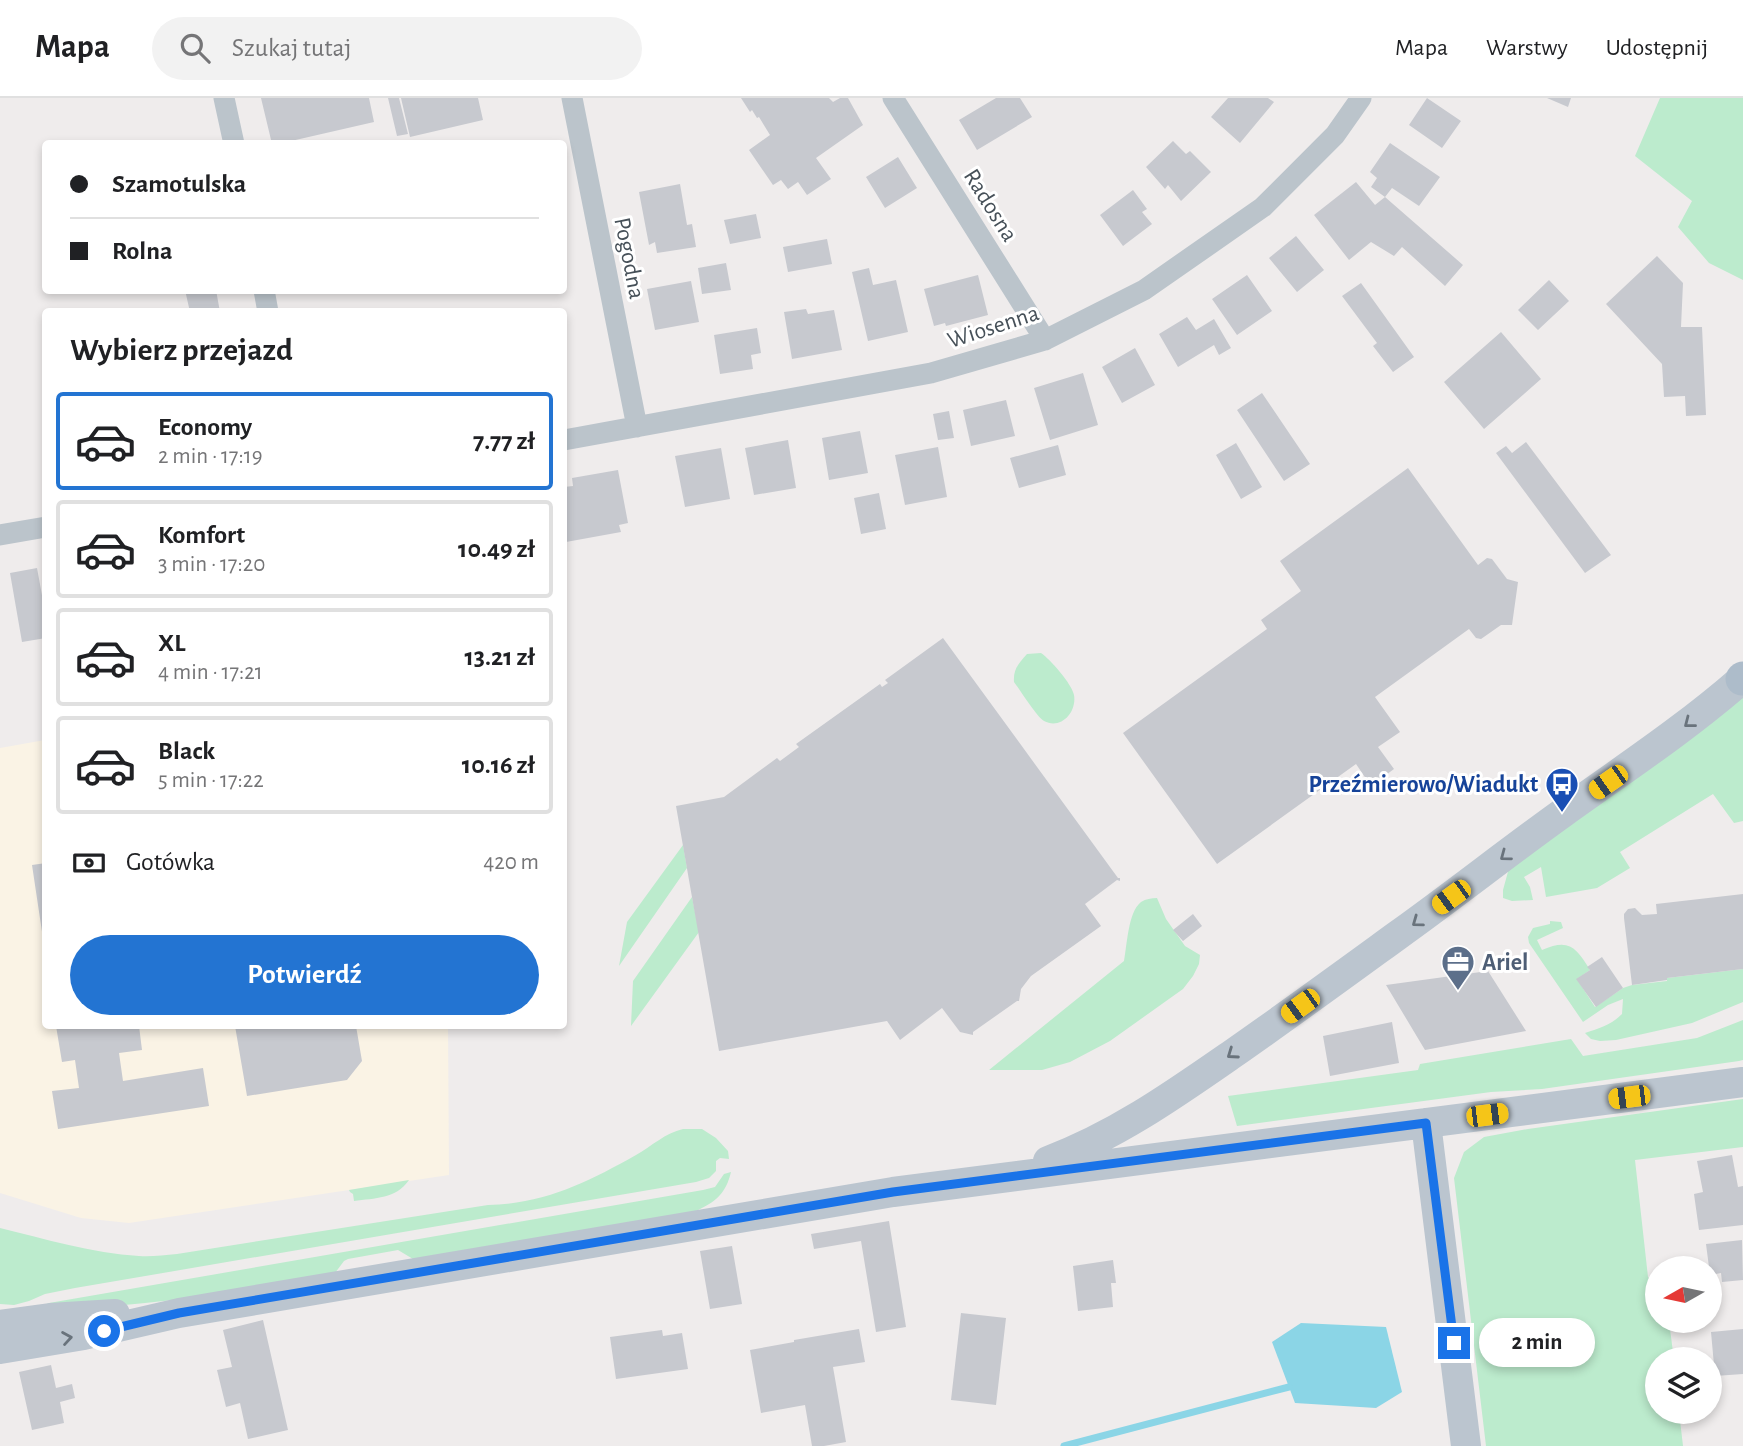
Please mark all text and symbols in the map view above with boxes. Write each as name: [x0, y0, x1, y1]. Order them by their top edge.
search box: [152, 17, 642, 80]
icon: search: [176, 29, 214, 67]
text: Mapa: [35, 31, 110, 64]
text: Szukaj tutaj: [232, 35, 351, 61]
text: Mapa: [1395, 36, 1448, 60]
text: Warstwy: [1486, 36, 1568, 60]
text: Udostępnij: [1606, 36, 1708, 60]
street label: Radosna: [959, 165, 1022, 246]
text: Szamotulska: [112, 171, 246, 197]
street label: Pogodna: [609, 215, 649, 301]
text: Rolna: [112, 238, 172, 264]
street label: Wiosenna: [945, 301, 1042, 353]
text: Wybierz przejazd: [70, 334, 293, 366]
icon: car: [74, 410, 137, 473]
text: Economy: [158, 414, 252, 440]
text: 7.77 zł: [473, 428, 535, 454]
text: 2 min · 17:19: [158, 445, 262, 468]
icon: car: [74, 518, 137, 581]
text: Komfort: [158, 522, 245, 548]
text: 10.49 zł: [458, 536, 535, 562]
text: 3 min · 17:20: [158, 553, 265, 576]
icon: car: [74, 626, 137, 689]
text: XL: [158, 630, 185, 656]
text: 13.21 zł: [464, 644, 535, 670]
text: 4 min · 17:21: [158, 661, 263, 684]
one-way arrow: [1685, 714, 1697, 727]
icon: car: [74, 734, 137, 797]
text: Black: [158, 738, 215, 764]
text: 10.16 zł: [462, 752, 535, 778]
car: [1585, 761, 1632, 803]
bus stop icon: Przeźmierowo/Wiadukt: [1543, 765, 1581, 814]
text: 5 min · 17:22: [158, 769, 264, 792]
place label: Przeźmierowo/Wiadukt: [1308, 773, 1538, 797]
icon: cash: [70, 844, 108, 882]
one-way arrow: [1501, 848, 1513, 861]
text: Gotówka: [126, 849, 215, 875]
text: 420 m: [483, 851, 539, 874]
car: [1428, 876, 1475, 918]
one-way arrow: [1412, 913, 1425, 926]
button: Potwierdź: [70, 935, 539, 1015]
office icon: Ariel: [1439, 943, 1477, 992]
place label: Ariel: [1482, 951, 1528, 975]
car: [1277, 985, 1324, 1027]
one-way arrow: [1227, 1046, 1240, 1058]
car: [1607, 1084, 1652, 1110]
car: [1465, 1102, 1510, 1128]
north arrow: [1645, 1256, 1722, 1334]
map controls: [1645, 1256, 1722, 1424]
route start: [88, 1315, 120, 1347]
callout: 2 min: [1478, 1318, 1594, 1368]
route end: [1438, 1327, 1470, 1359]
one-way arrow: [61, 1331, 73, 1346]
text: 2 min: [1511, 1331, 1563, 1354]
button: layers: [1645, 1347, 1722, 1424]

